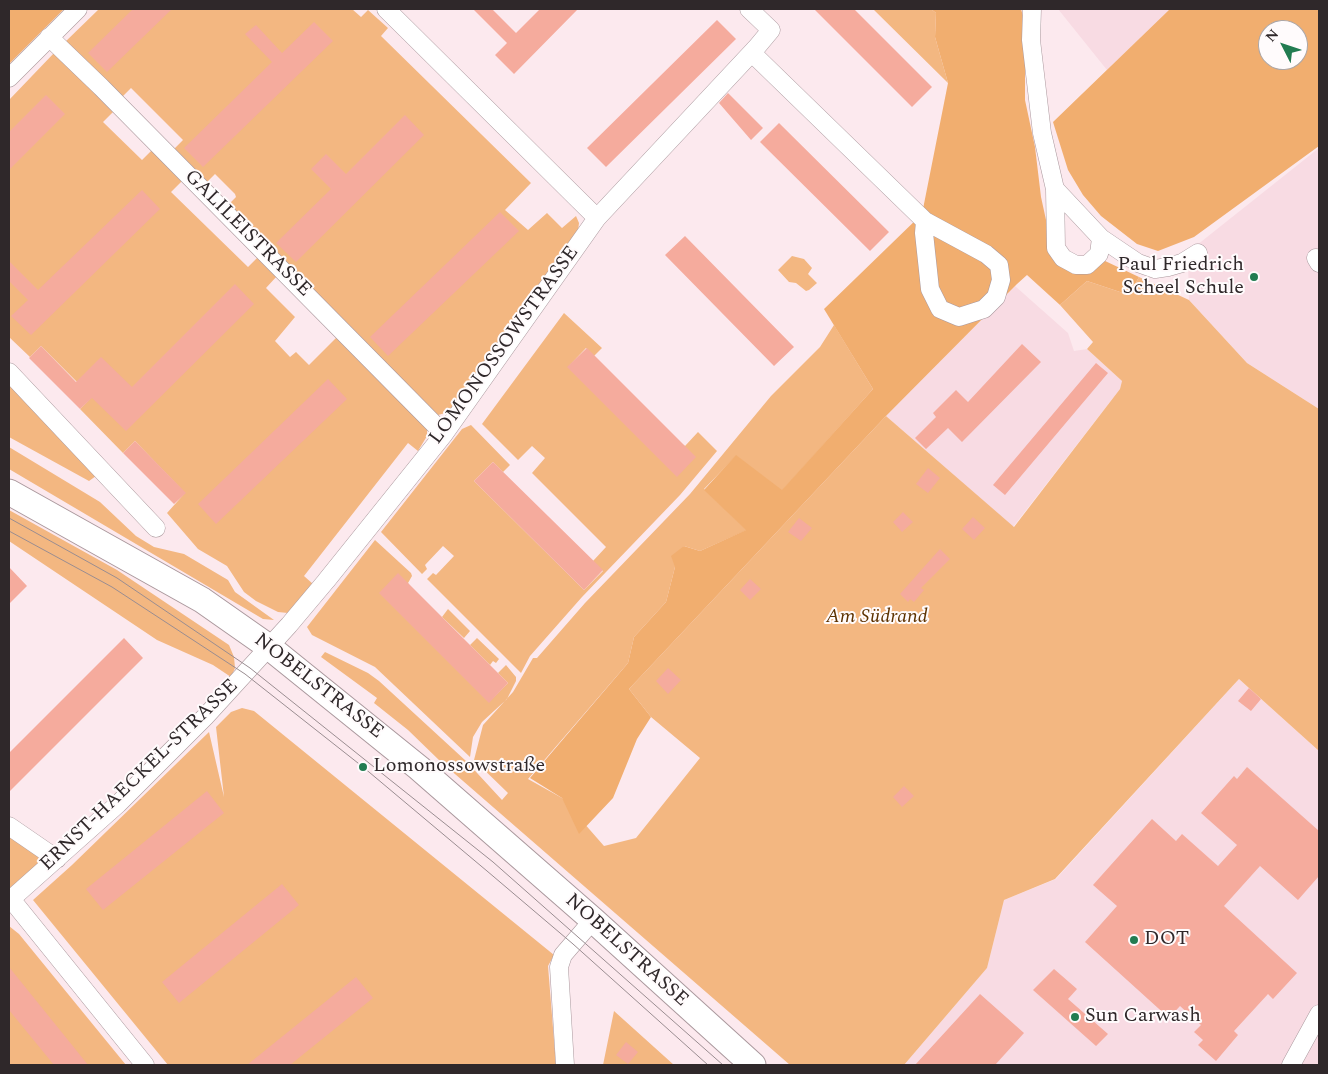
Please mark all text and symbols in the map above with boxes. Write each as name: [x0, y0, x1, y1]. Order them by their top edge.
north arrow: [1258, 20, 1308, 70]
text: N: [1260, 24, 1284, 47]
street label: GALILEISTRASSE: [178, 165, 316, 303]
street label: LOMONOSSOWSTRASSE: [425, 242, 585, 450]
place label: Paul Friedrich Scheel Schule: [1118, 254, 1244, 301]
marker: Paul Friedrich Scheel Schule: [1248, 271, 1260, 283]
park label: Am Südrand: [826, 606, 928, 630]
street label: NOBELSTRASSE: [249, 629, 387, 745]
street label: ERNST-HAECKEL-STRASSE: [36, 675, 244, 877]
place label: Lomonossowstraße: [373, 755, 545, 779]
marker: Lomonossowstraße: [357, 761, 369, 773]
street label: NOBELSTRASSE: [559, 889, 693, 1013]
place label: DOT: [1144, 928, 1189, 952]
marker: DOT: [1128, 934, 1140, 946]
place label: Sun Carwash: [1085, 1005, 1201, 1029]
marker: Sun Carwash: [1069, 1011, 1081, 1023]

